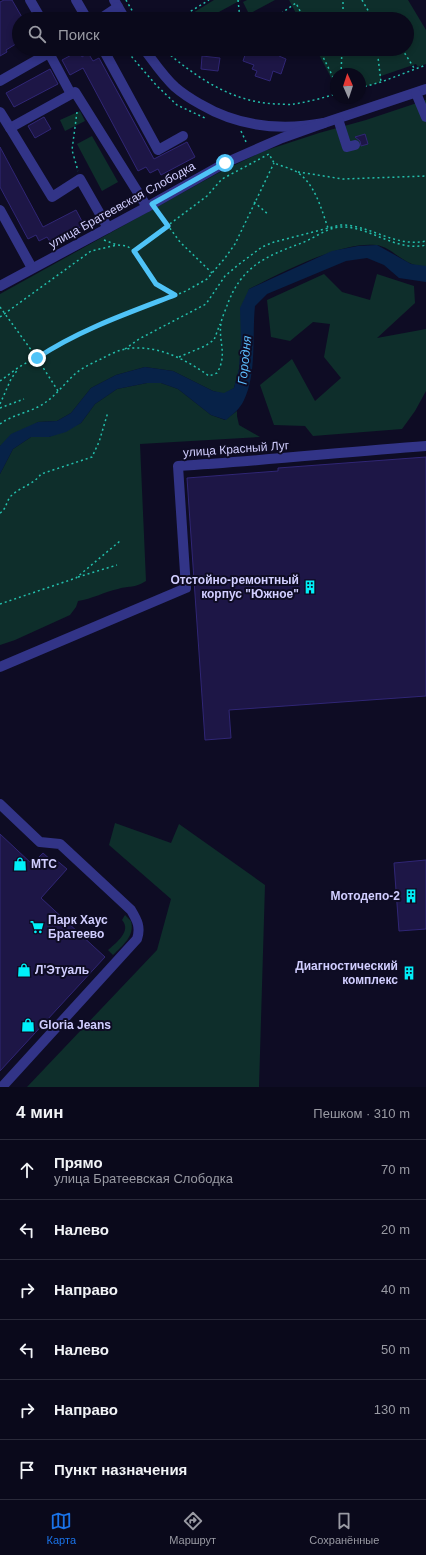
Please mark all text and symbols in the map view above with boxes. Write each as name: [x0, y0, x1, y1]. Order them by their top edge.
search box: [12, 12, 414, 56]
icon: search: [26, 23, 48, 45]
text: Поиск: [58, 26, 100, 43]
north arrow: [330, 68, 366, 104]
route start: [216, 154, 234, 172]
street label: улица Братеевская Слободка: [46, 159, 198, 251]
water label: Городня: [234, 335, 255, 385]
route end: [28, 349, 46, 367]
street label: улица Красный Луг: [182, 438, 290, 460]
place label: Отстойно-ремонтный корпус "Южное": [170, 573, 299, 601]
building icon: Отстойно-ремонтный корпус "Южное": [302, 579, 318, 595]
shop icon: МТС: [12, 856, 28, 872]
place label: МТС: [31, 857, 57, 871]
building icon: Мотодепо-2: [403, 888, 419, 904]
place label: Мотодепо-2: [331, 889, 400, 903]
place label: Парк Хаус Братеево: [48, 913, 108, 941]
supermarket icon: Парк Хаус Братеево: [29, 919, 45, 935]
place label: Диагностический комплекс: [295, 959, 398, 987]
shop icon: Л'Этуаль: [16, 962, 32, 978]
place label: Л'Этуаль: [35, 963, 89, 977]
building icon: Диагностический комплекс: [401, 965, 417, 981]
shop icon: Gloria Jeans: [20, 1017, 36, 1033]
place label: Gloria Jeans: [39, 1018, 111, 1032]
text: 4 мин: [16, 1103, 63, 1122]
text: Пешком · 310 m: [313, 1106, 410, 1121]
text: Прямо: [54, 1154, 103, 1171]
icon: ahead: [16, 1159, 38, 1181]
text: 70 m: [381, 1162, 410, 1177]
text: улица Братеевская Слободка: [54, 1171, 233, 1186]
icon: left: [16, 1219, 38, 1241]
text: Налево: [54, 1221, 109, 1238]
text: 20 m: [381, 1222, 410, 1237]
icon: right: [16, 1279, 38, 1301]
text: Направо: [54, 1281, 118, 1298]
text: 40 m: [381, 1282, 410, 1297]
icon: left: [16, 1339, 38, 1361]
text: Налево: [54, 1341, 109, 1358]
text: 50 m: [381, 1342, 410, 1357]
icon: right: [16, 1399, 38, 1421]
text: Направо: [54, 1401, 118, 1418]
text: 130 m: [374, 1402, 410, 1417]
icon: arrive: [16, 1459, 38, 1481]
text: Пункт назначения: [54, 1461, 187, 1478]
tab: Карта: [47, 1510, 76, 1546]
tab: Маршрут: [169, 1510, 216, 1546]
tab: Сохранённые: [309, 1510, 379, 1546]

